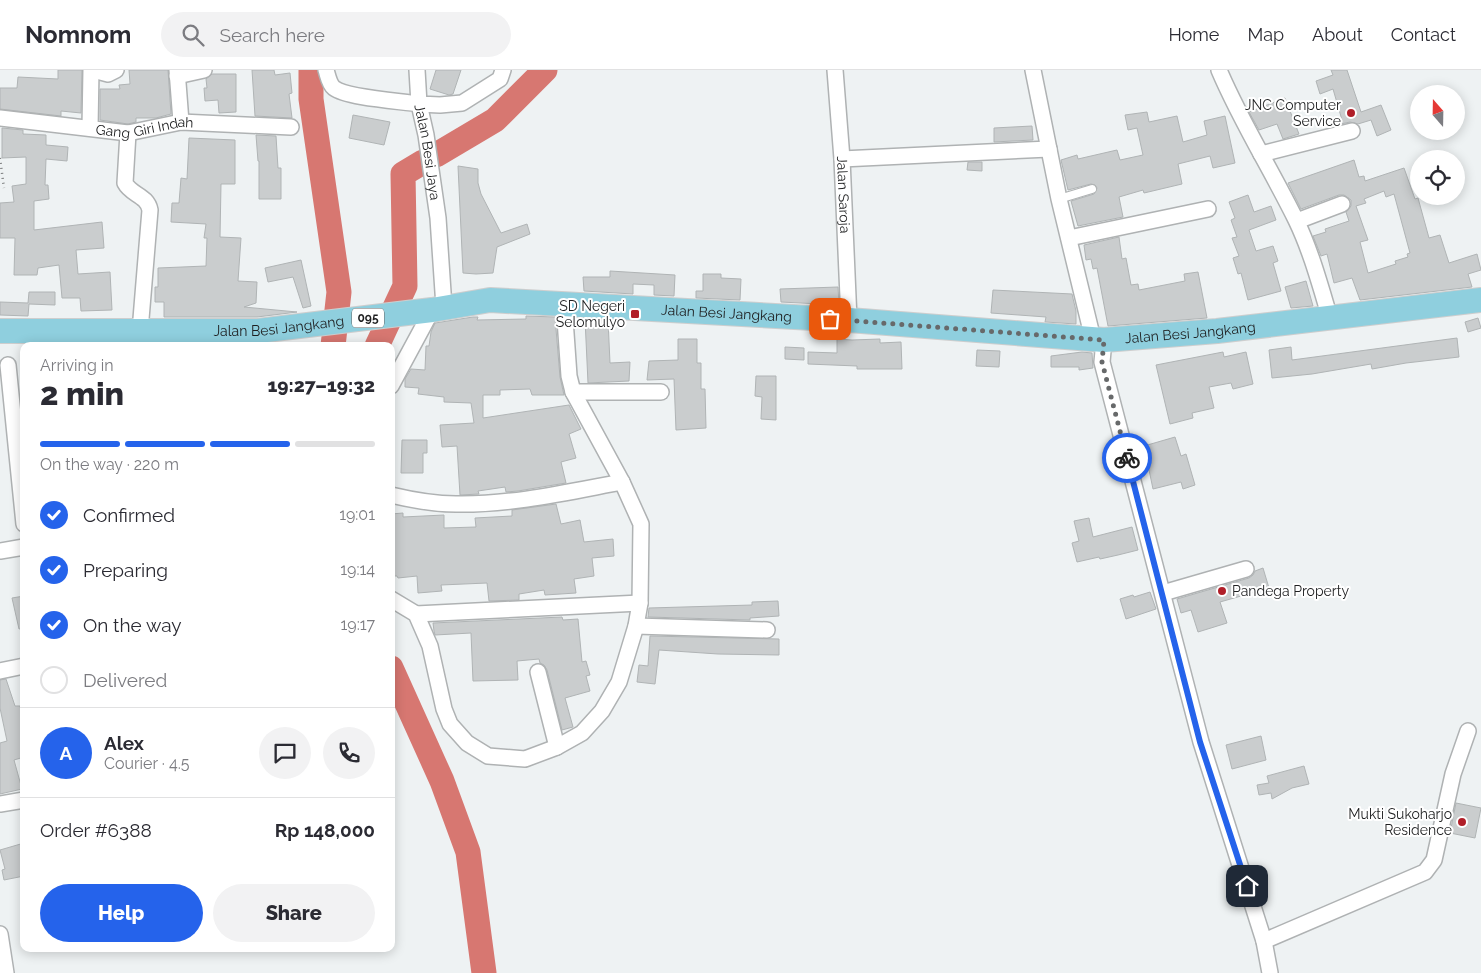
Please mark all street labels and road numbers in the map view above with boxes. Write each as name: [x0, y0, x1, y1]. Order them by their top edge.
street label: Jalan Besi Jaya: [411, 103, 443, 201]
street label: Gang Giri Indah: [95, 114, 194, 141]
street label: Jalan Saroja: [834, 156, 853, 234]
street label: Jalan Besi Jangkang: [661, 302, 792, 325]
road number: 095: [352, 308, 384, 328]
street label: Jalan Besi Jangkang: [213, 313, 345, 339]
street label: Jalan Besi Jangkang: [1124, 319, 1256, 346]

